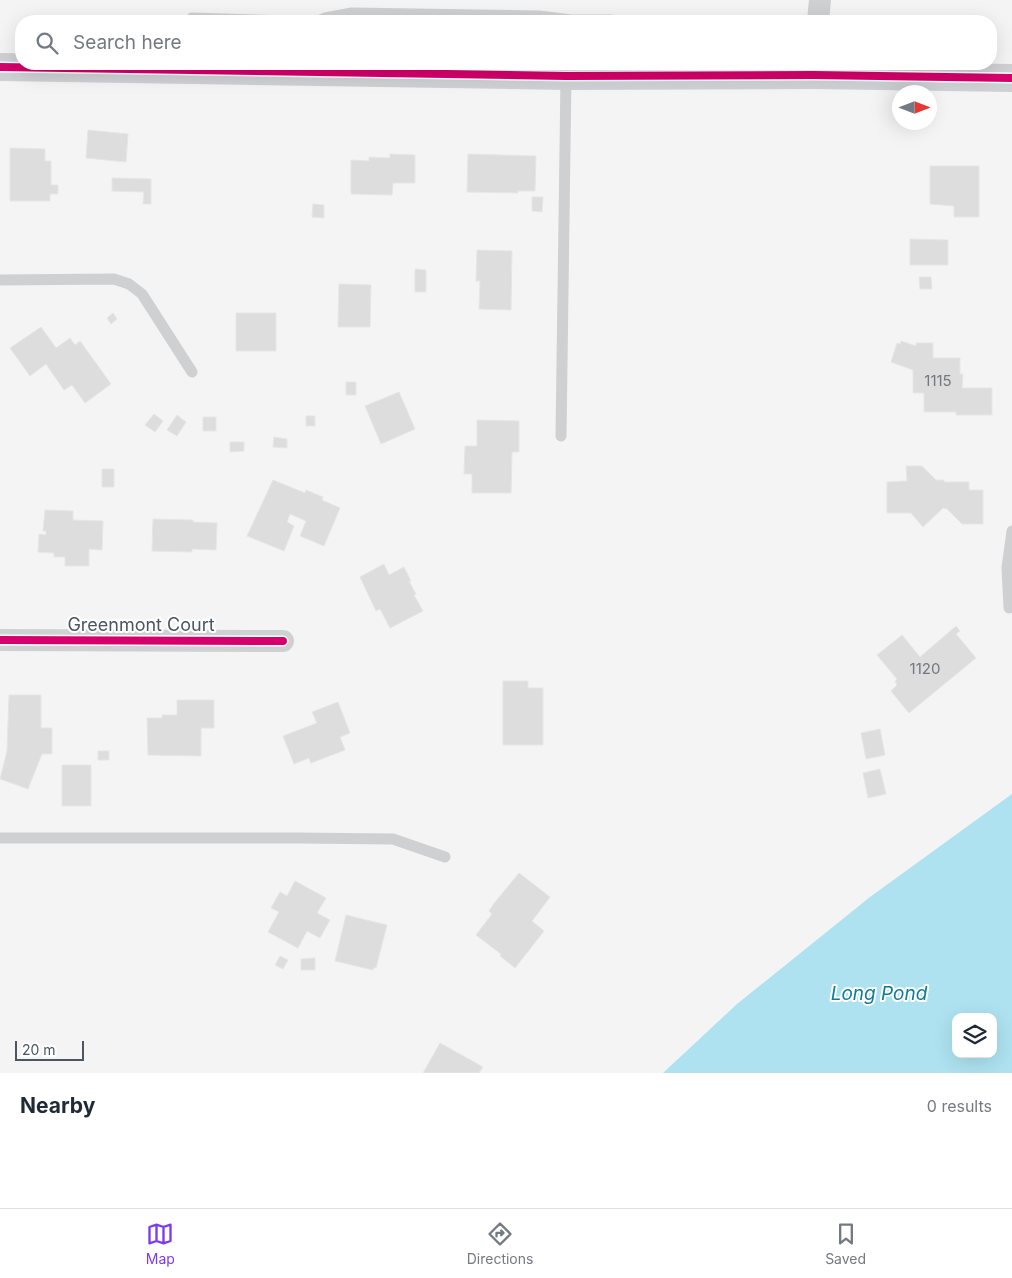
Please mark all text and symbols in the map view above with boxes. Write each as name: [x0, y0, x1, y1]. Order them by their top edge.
search box: [15, 15, 997, 70]
icon: search: [33, 29, 61, 57]
text: Search here: [73, 31, 182, 54]
north arrow: [892, 85, 937, 130]
house number: 1115: [924, 371, 952, 390]
street label: Greenmont Court: [67, 614, 215, 635]
house number: 1120: [910, 659, 940, 678]
water label: Long Pond: [831, 982, 928, 1005]
map controls: [952, 1013, 997, 1058]
button: layers: [952, 1013, 997, 1058]
scale bar: [15, 1038, 84, 1061]
text: 20 m: [22, 1041, 56, 1058]
text: Nearby: [20, 1093, 95, 1118]
text: 0 results: [927, 1096, 992, 1116]
tab: Map: [146, 1220, 175, 1267]
tab: Directions: [467, 1220, 533, 1267]
tab: Saved: [825, 1220, 866, 1267]

